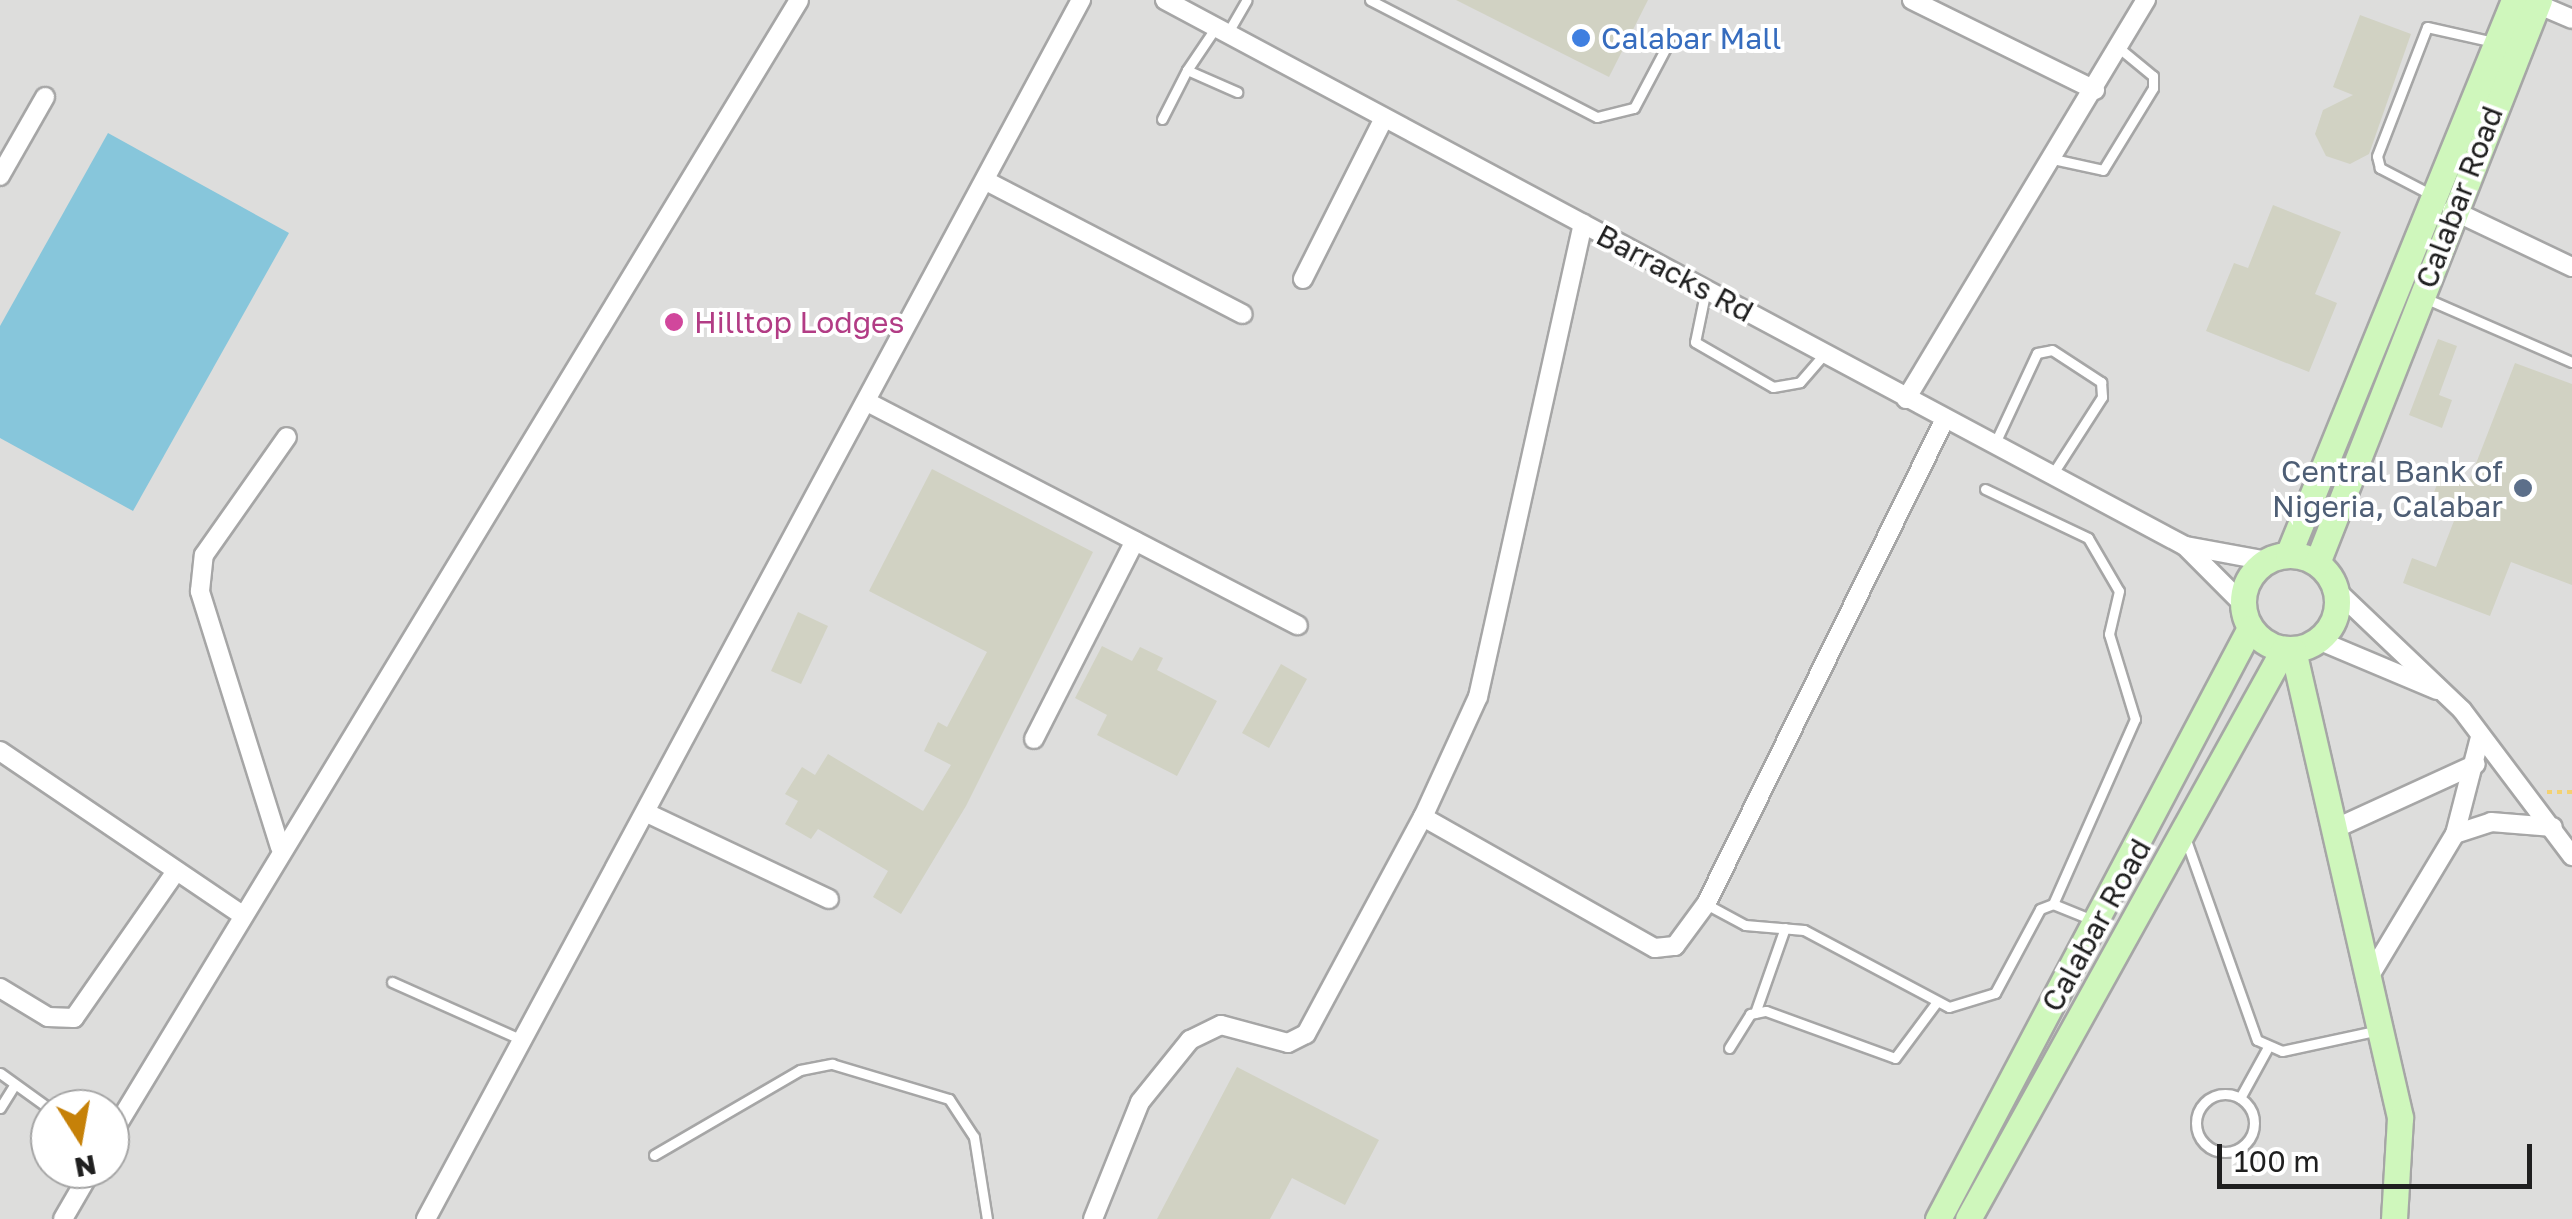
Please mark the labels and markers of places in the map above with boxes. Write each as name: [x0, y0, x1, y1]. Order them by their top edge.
place label: Calabar Mall: [1601, 20, 1781, 56]
marker: Calabar Mall: [1570, 27, 1592, 49]
place label: Hilltop Lodges: [694, 304, 904, 340]
marker: Hilltop Lodges: [663, 311, 685, 333]
place label: Central Bank of Nigeria, Calabar: [2272, 453, 2503, 524]
marker: Central Bank of Nigeria, Calabar: [2512, 477, 2534, 499]

